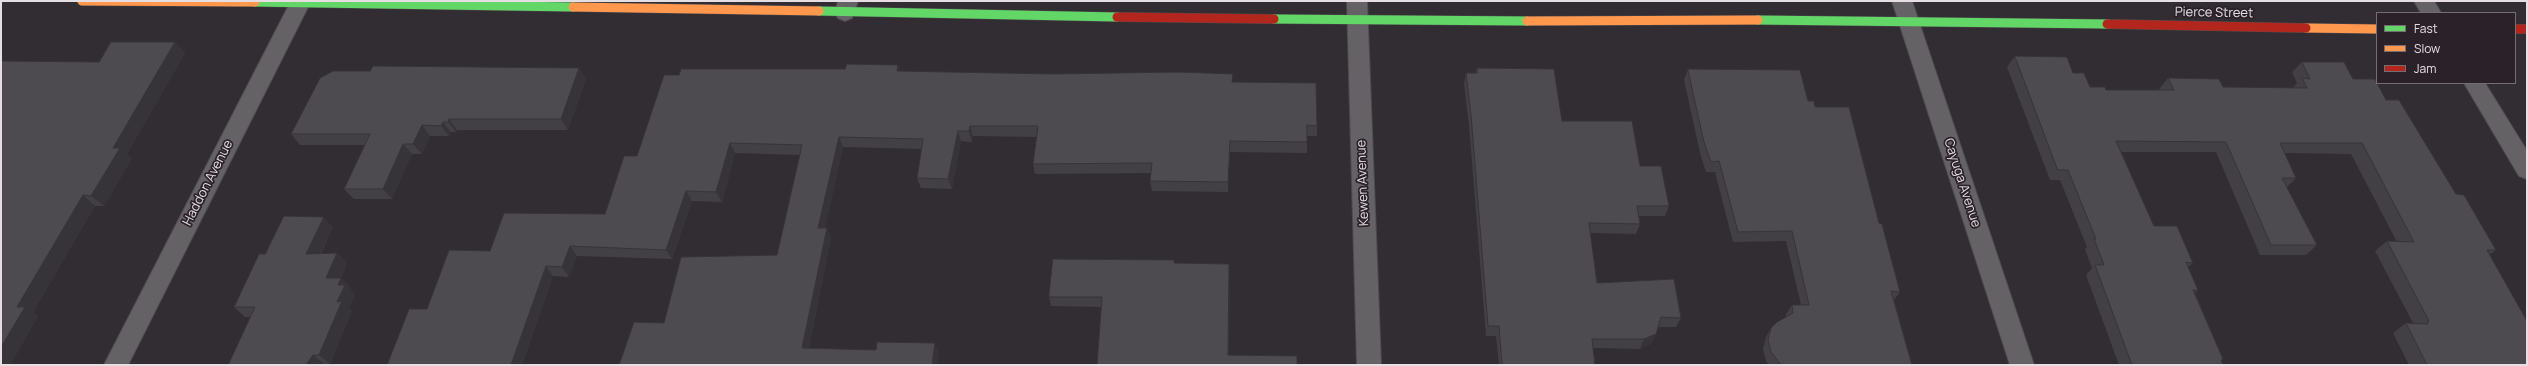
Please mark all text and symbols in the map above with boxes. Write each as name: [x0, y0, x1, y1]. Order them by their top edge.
street label: Pierce Street: [2175, 5, 2253, 21]
legend: [2376, 12, 2516, 84]
text: Fast: [2414, 20, 2438, 37]
text: Slow: [2414, 40, 2440, 57]
text: Jam: [2414, 60, 2436, 77]
street label: Cayuga Avenue: [1940, 136, 1984, 230]
street label: Haddon Avenue: [180, 138, 236, 228]
street label: Kewen Avenue: [1354, 140, 1372, 226]

